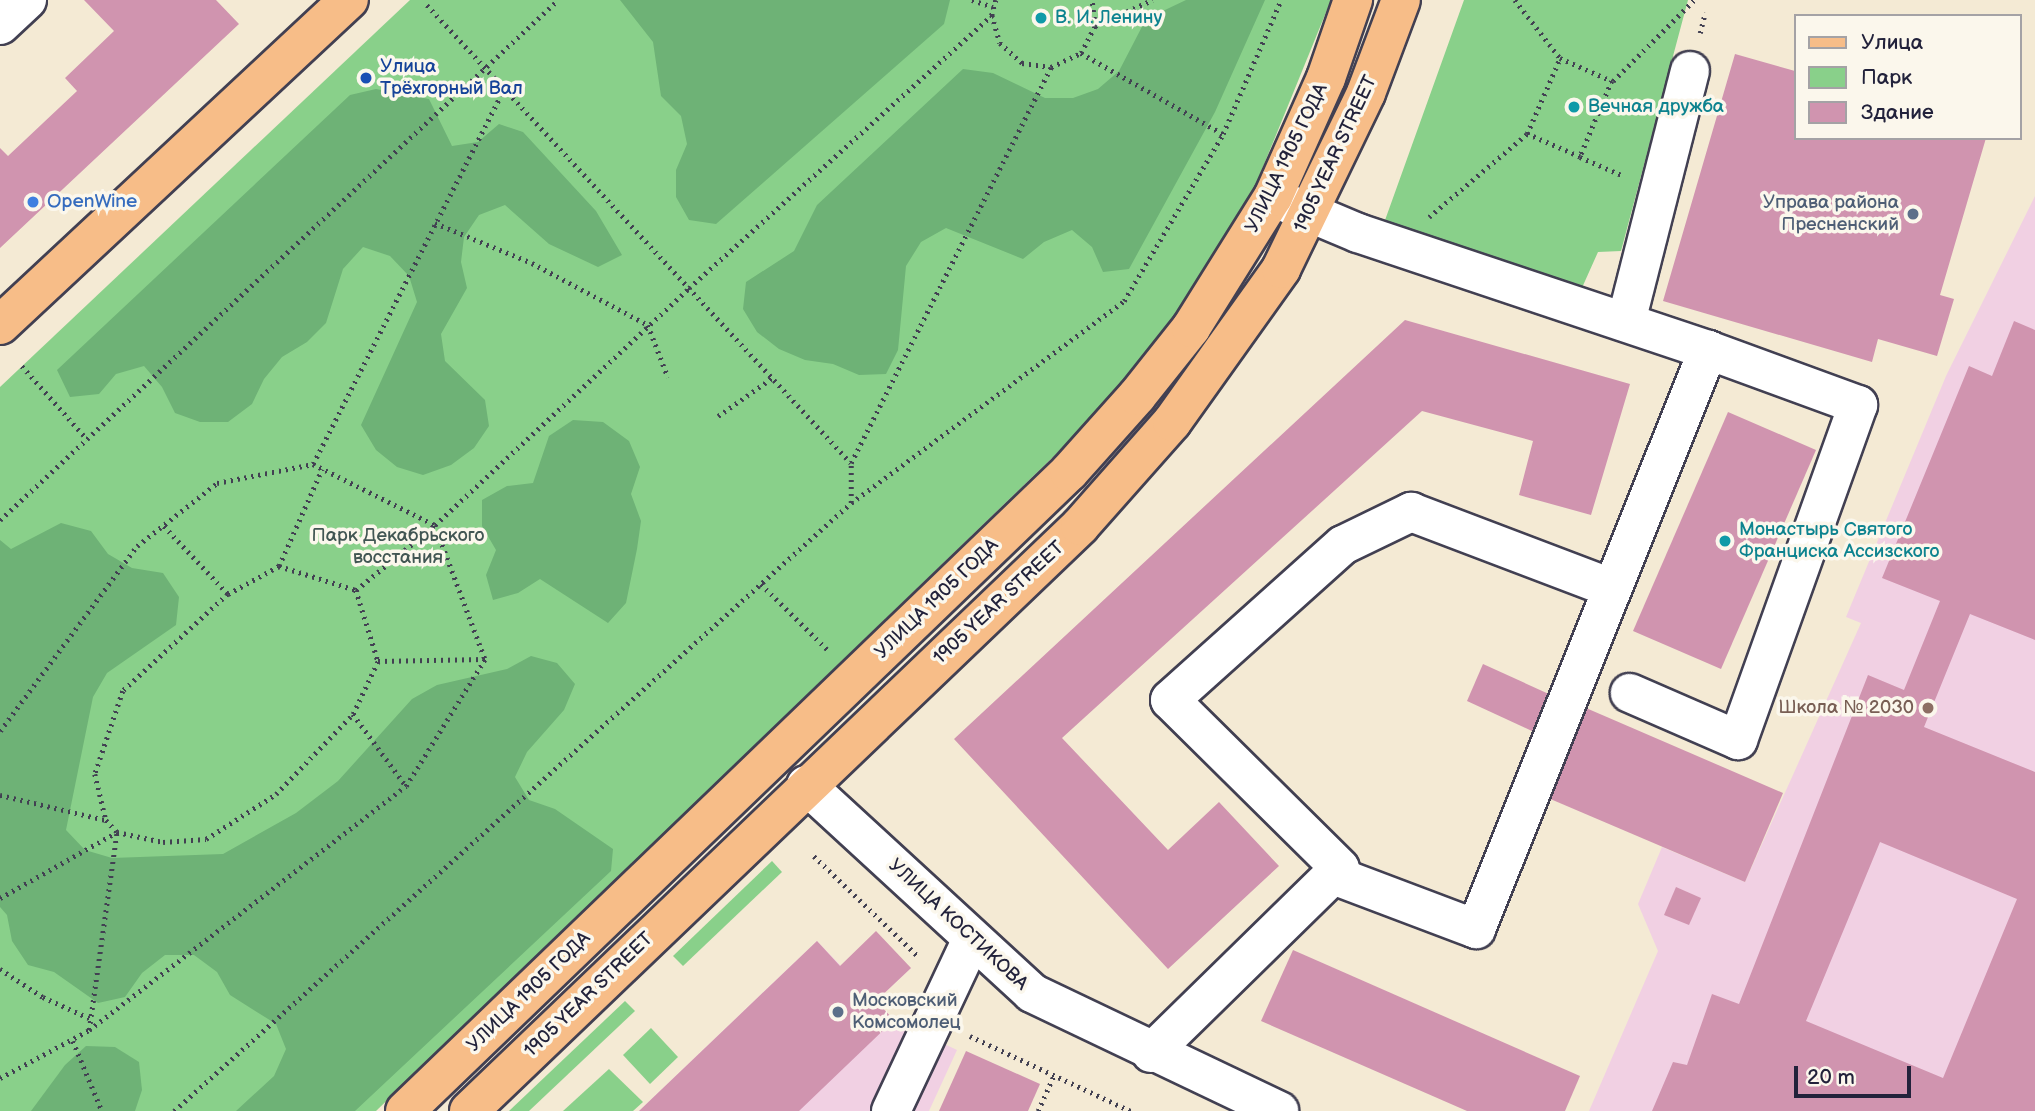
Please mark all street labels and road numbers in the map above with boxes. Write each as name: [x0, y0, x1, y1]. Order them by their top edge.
street label: 1905 YEAR STREET: [1289, 71, 1383, 237]
street label: УЛИЦА 1905 ГОДА: [1241, 80, 1333, 236]
street label: УЛИЦА 1905 ГОДА: [871, 534, 1003, 664]
street label: 1905 YEAR STREET: [928, 536, 1070, 670]
street label: УЛИЦА КОСТИКОВА: [884, 854, 1032, 996]
street label: УЛИЦА 1905 ГОДА: [463, 927, 595, 1057]
street label: 1905 YEAR STREET: [519, 927, 659, 1063]

